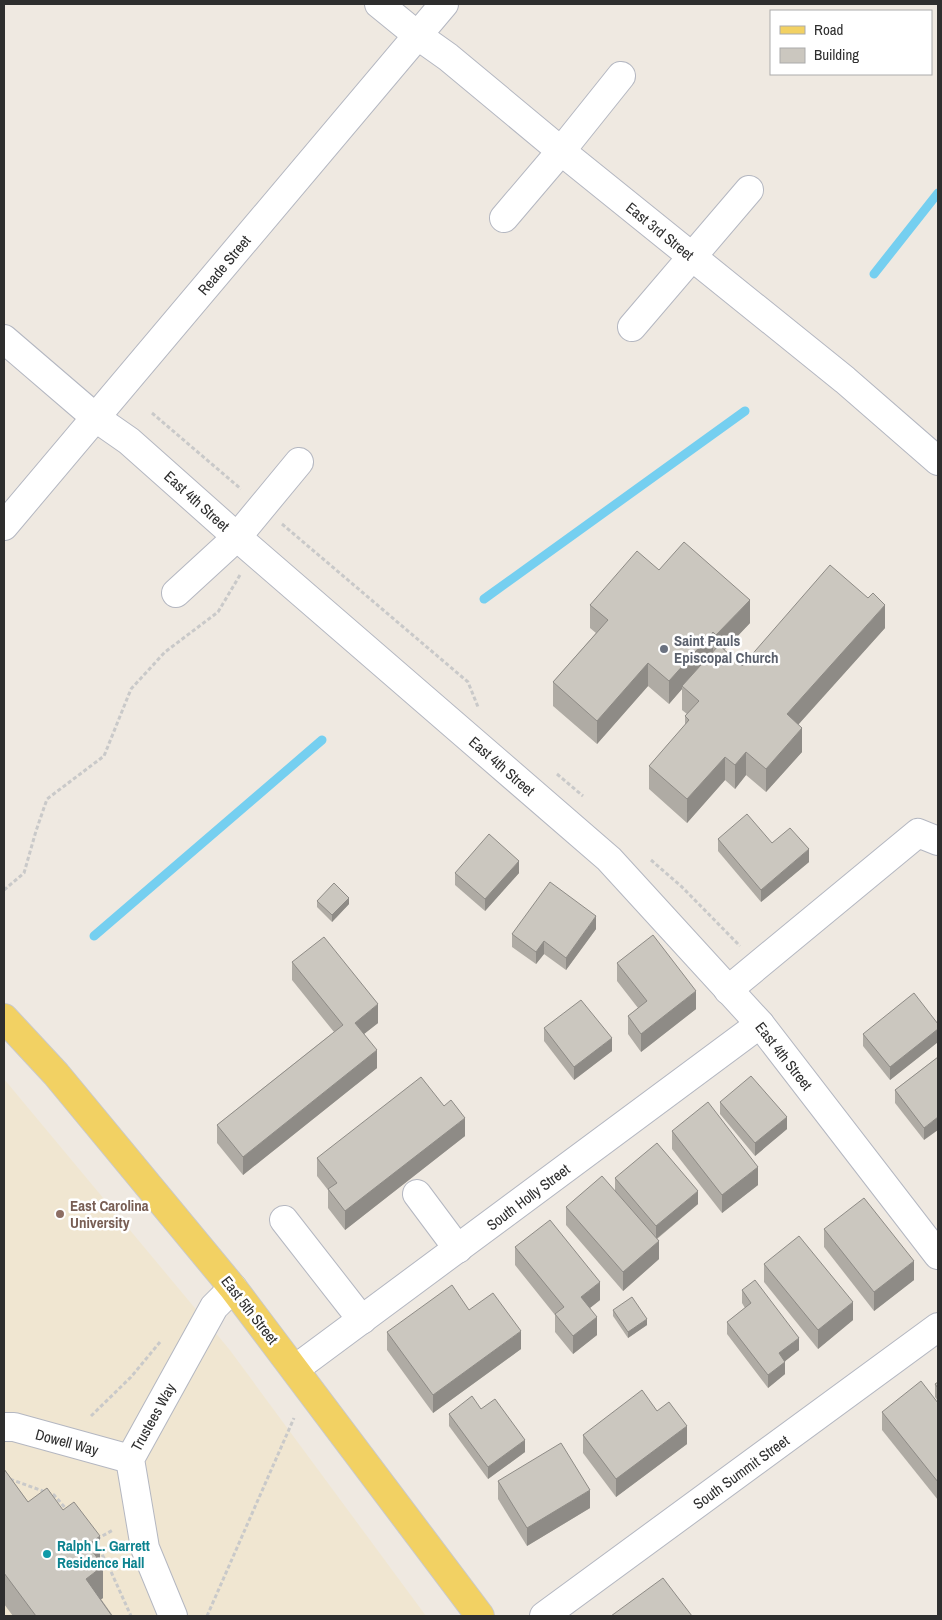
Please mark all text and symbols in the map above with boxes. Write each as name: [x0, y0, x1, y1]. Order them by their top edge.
legend: [770, 10, 932, 75]
text: Road: [814, 19, 843, 40]
text: Building: [814, 44, 859, 65]
street label: East 3rd Street: [622, 197, 699, 265]
street label: Reade Street: [193, 230, 256, 300]
street label: East 4th Street: [160, 466, 235, 536]
place label: Saint Pauls Episcopal Church: [674, 630, 779, 668]
marker: Saint Pauls Episcopal Church: [658, 643, 670, 655]
street label: East 4th Street: [464, 731, 540, 801]
street label: East 4th Street: [751, 1017, 818, 1095]
street label: South Holly Street: [482, 1158, 574, 1235]
place label: East Carolina University: [70, 1195, 149, 1233]
marker: East Carolina University: [54, 1208, 66, 1220]
street label: East 5th Street: [217, 1271, 284, 1349]
street label: Trustees Way: [126, 1378, 181, 1455]
street label: Dowell Way: [33, 1424, 102, 1461]
street label: South Summit Street: [689, 1430, 794, 1514]
place label: Ralph L. Garrett Residence Hall: [57, 1535, 150, 1573]
marker: Ralph L. Garrett Residence Hall: [41, 1548, 53, 1560]

